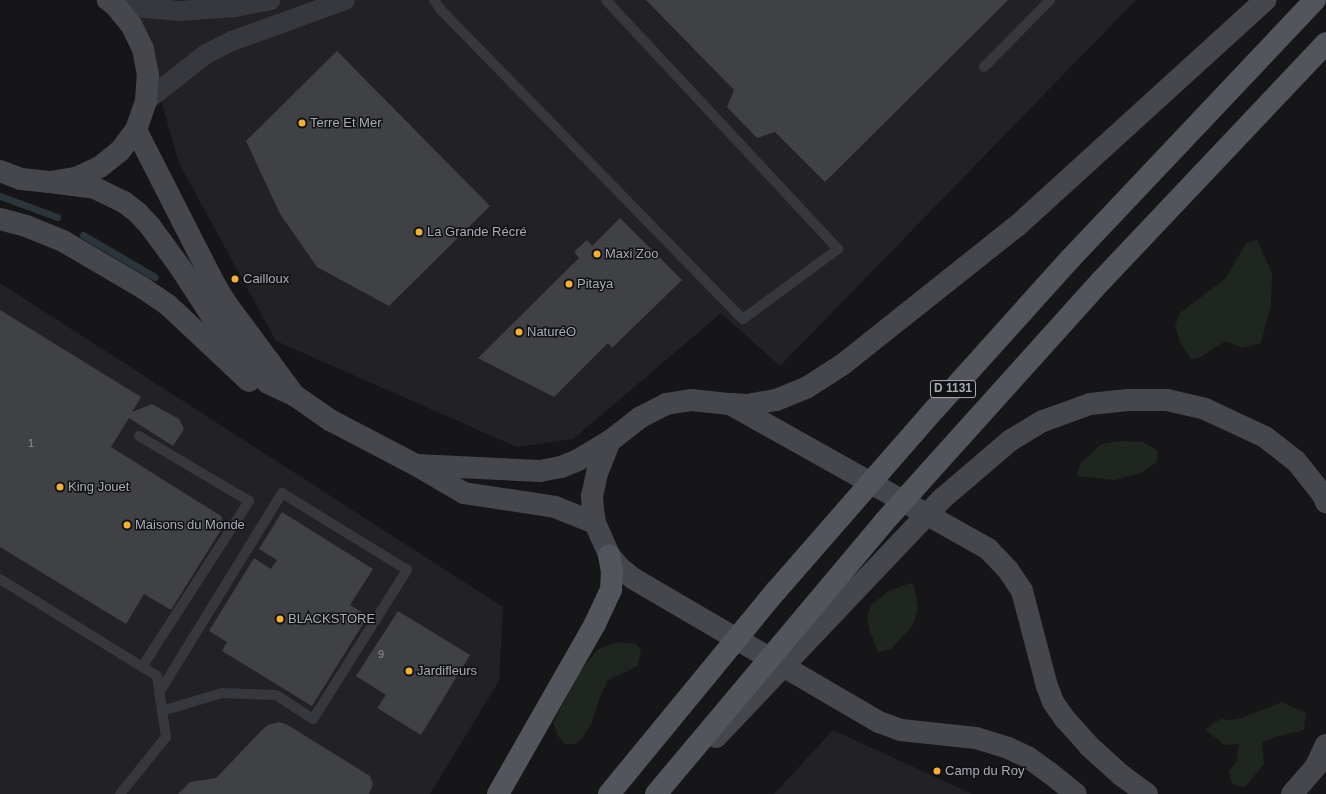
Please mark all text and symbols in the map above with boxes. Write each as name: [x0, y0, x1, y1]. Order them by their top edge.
place label: Terre Et Mer: [310, 115, 382, 131]
marker: Terre Et Mer: [297, 118, 307, 128]
place label: La Grande Récré: [427, 224, 527, 240]
marker: La Grande Récré: [414, 227, 424, 237]
place label: Maxi Zoo: [605, 246, 658, 262]
marker: Maxi Zoo: [592, 249, 602, 259]
place label: Cailloux: [243, 271, 289, 287]
marker: Cailloux: [230, 274, 240, 284]
place label: Pitaya: [577, 276, 613, 292]
marker: Pitaya: [564, 279, 574, 289]
place label: NaturéO: [527, 324, 576, 340]
marker: NaturéO: [514, 327, 524, 337]
road number: D 1131: [929, 379, 977, 399]
house number: 1: [28, 436, 34, 450]
place label: King Jouet: [68, 479, 129, 495]
marker: King Jouet: [55, 482, 65, 492]
place label: Maisons du Monde: [135, 517, 245, 533]
marker: Maisons du Monde: [122, 520, 132, 530]
place label: BLACKSTORE: [288, 611, 375, 627]
marker: BLACKSTORE: [275, 614, 285, 624]
house number: 9: [378, 647, 384, 661]
place label: Jardifleurs: [417, 663, 477, 679]
marker: Jardifleurs: [404, 666, 414, 676]
place label: Camp du Roy: [945, 763, 1024, 779]
marker: Camp du Roy: [932, 766, 942, 776]

